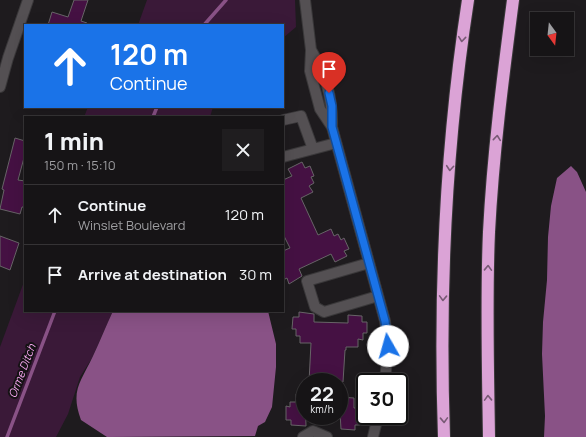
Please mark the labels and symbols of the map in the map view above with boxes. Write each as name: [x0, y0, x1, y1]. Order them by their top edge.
north arrow: [530, 12, 574, 56]
one-way arrow: [458, 36, 467, 42]
pin: [312, 52, 346, 93]
one-way arrow: [492, 135, 501, 141]
one-way arrow: [445, 165, 454, 171]
one-way arrow: [484, 265, 492, 271]
one-way arrow: [439, 295, 448, 301]
position arrow: [367, 325, 409, 367]
water label: Orme Ditch: [4, 341, 39, 400]
speed limit sign: 30: [356, 373, 408, 425]
one-way arrow: [484, 395, 493, 401]
one-way arrow: [439, 417, 448, 423]

